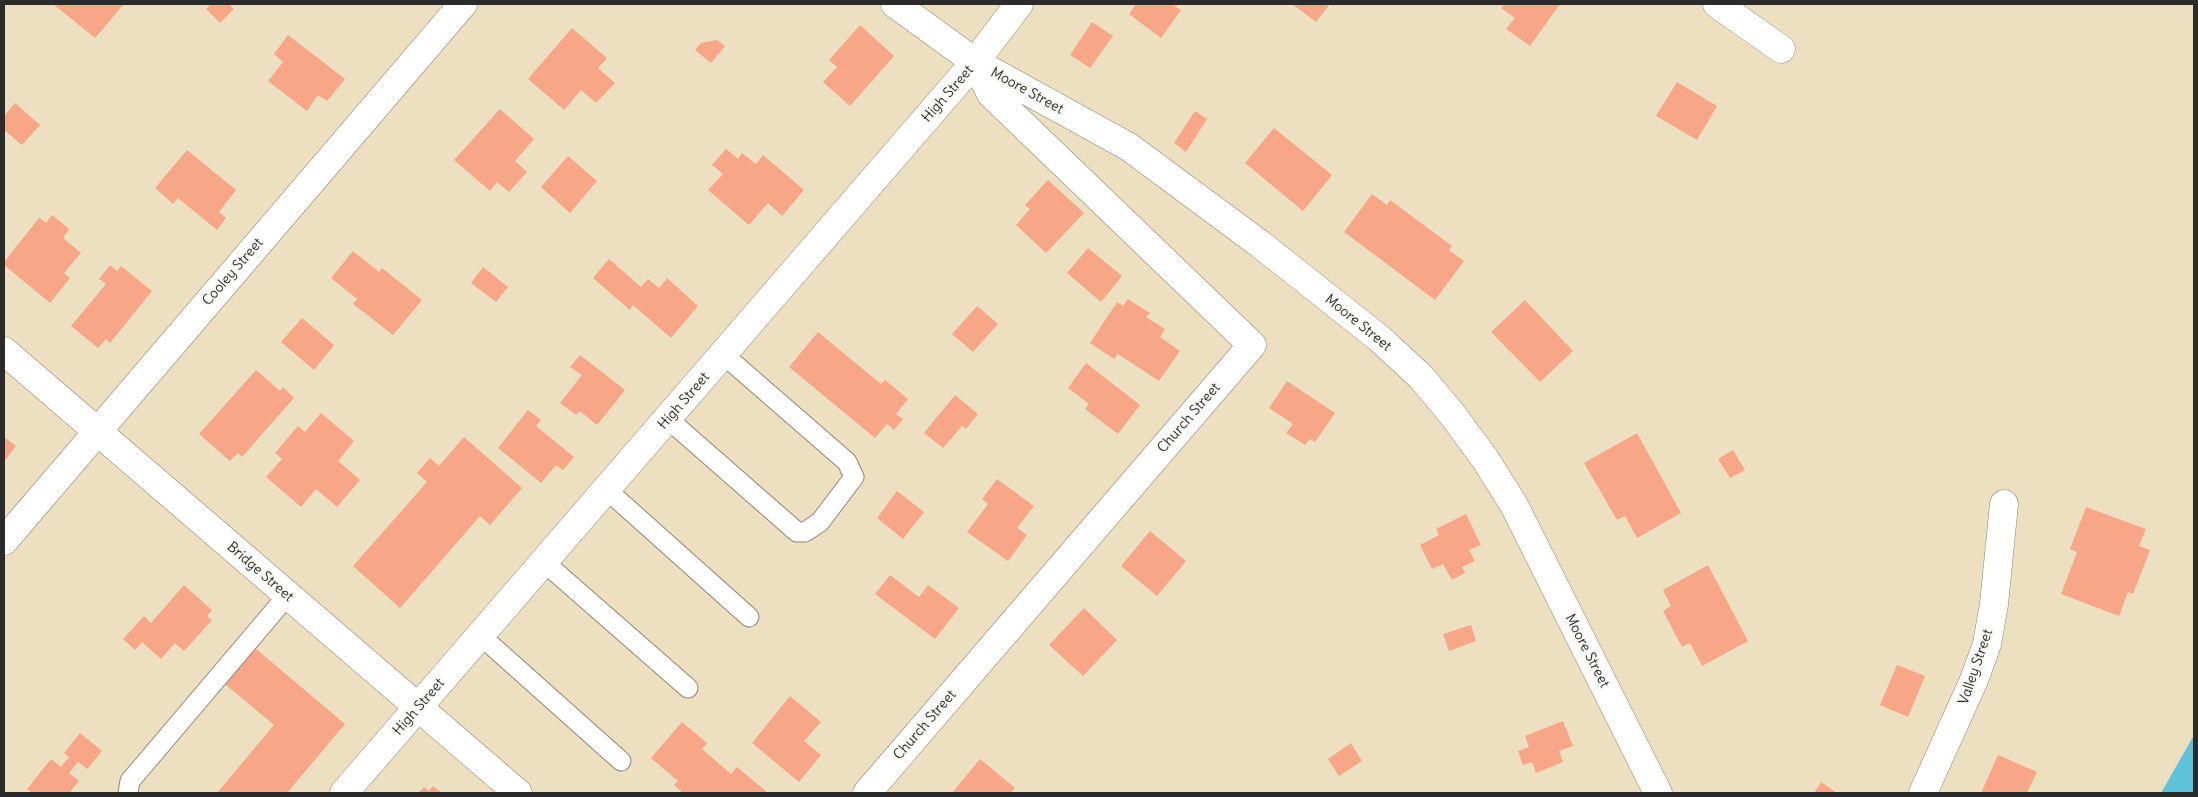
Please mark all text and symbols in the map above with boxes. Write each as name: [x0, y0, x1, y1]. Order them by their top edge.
street label: High Street: [919, 62, 977, 126]
street label: Moore Street: [988, 64, 1066, 118]
street label: Cooley Street: [199, 235, 267, 309]
street label: Moore Street: [1321, 291, 1395, 355]
street label: High Street: [655, 369, 713, 433]
street label: Church Street: [1154, 380, 1224, 456]
street label: Bridge Street: [223, 539, 297, 605]
street label: Moore Street: [1561, 611, 1613, 691]
street label: Valley Street: [1955, 627, 1997, 707]
street label: High Street: [390, 675, 448, 739]
street label: Church Street: [890, 687, 960, 763]

